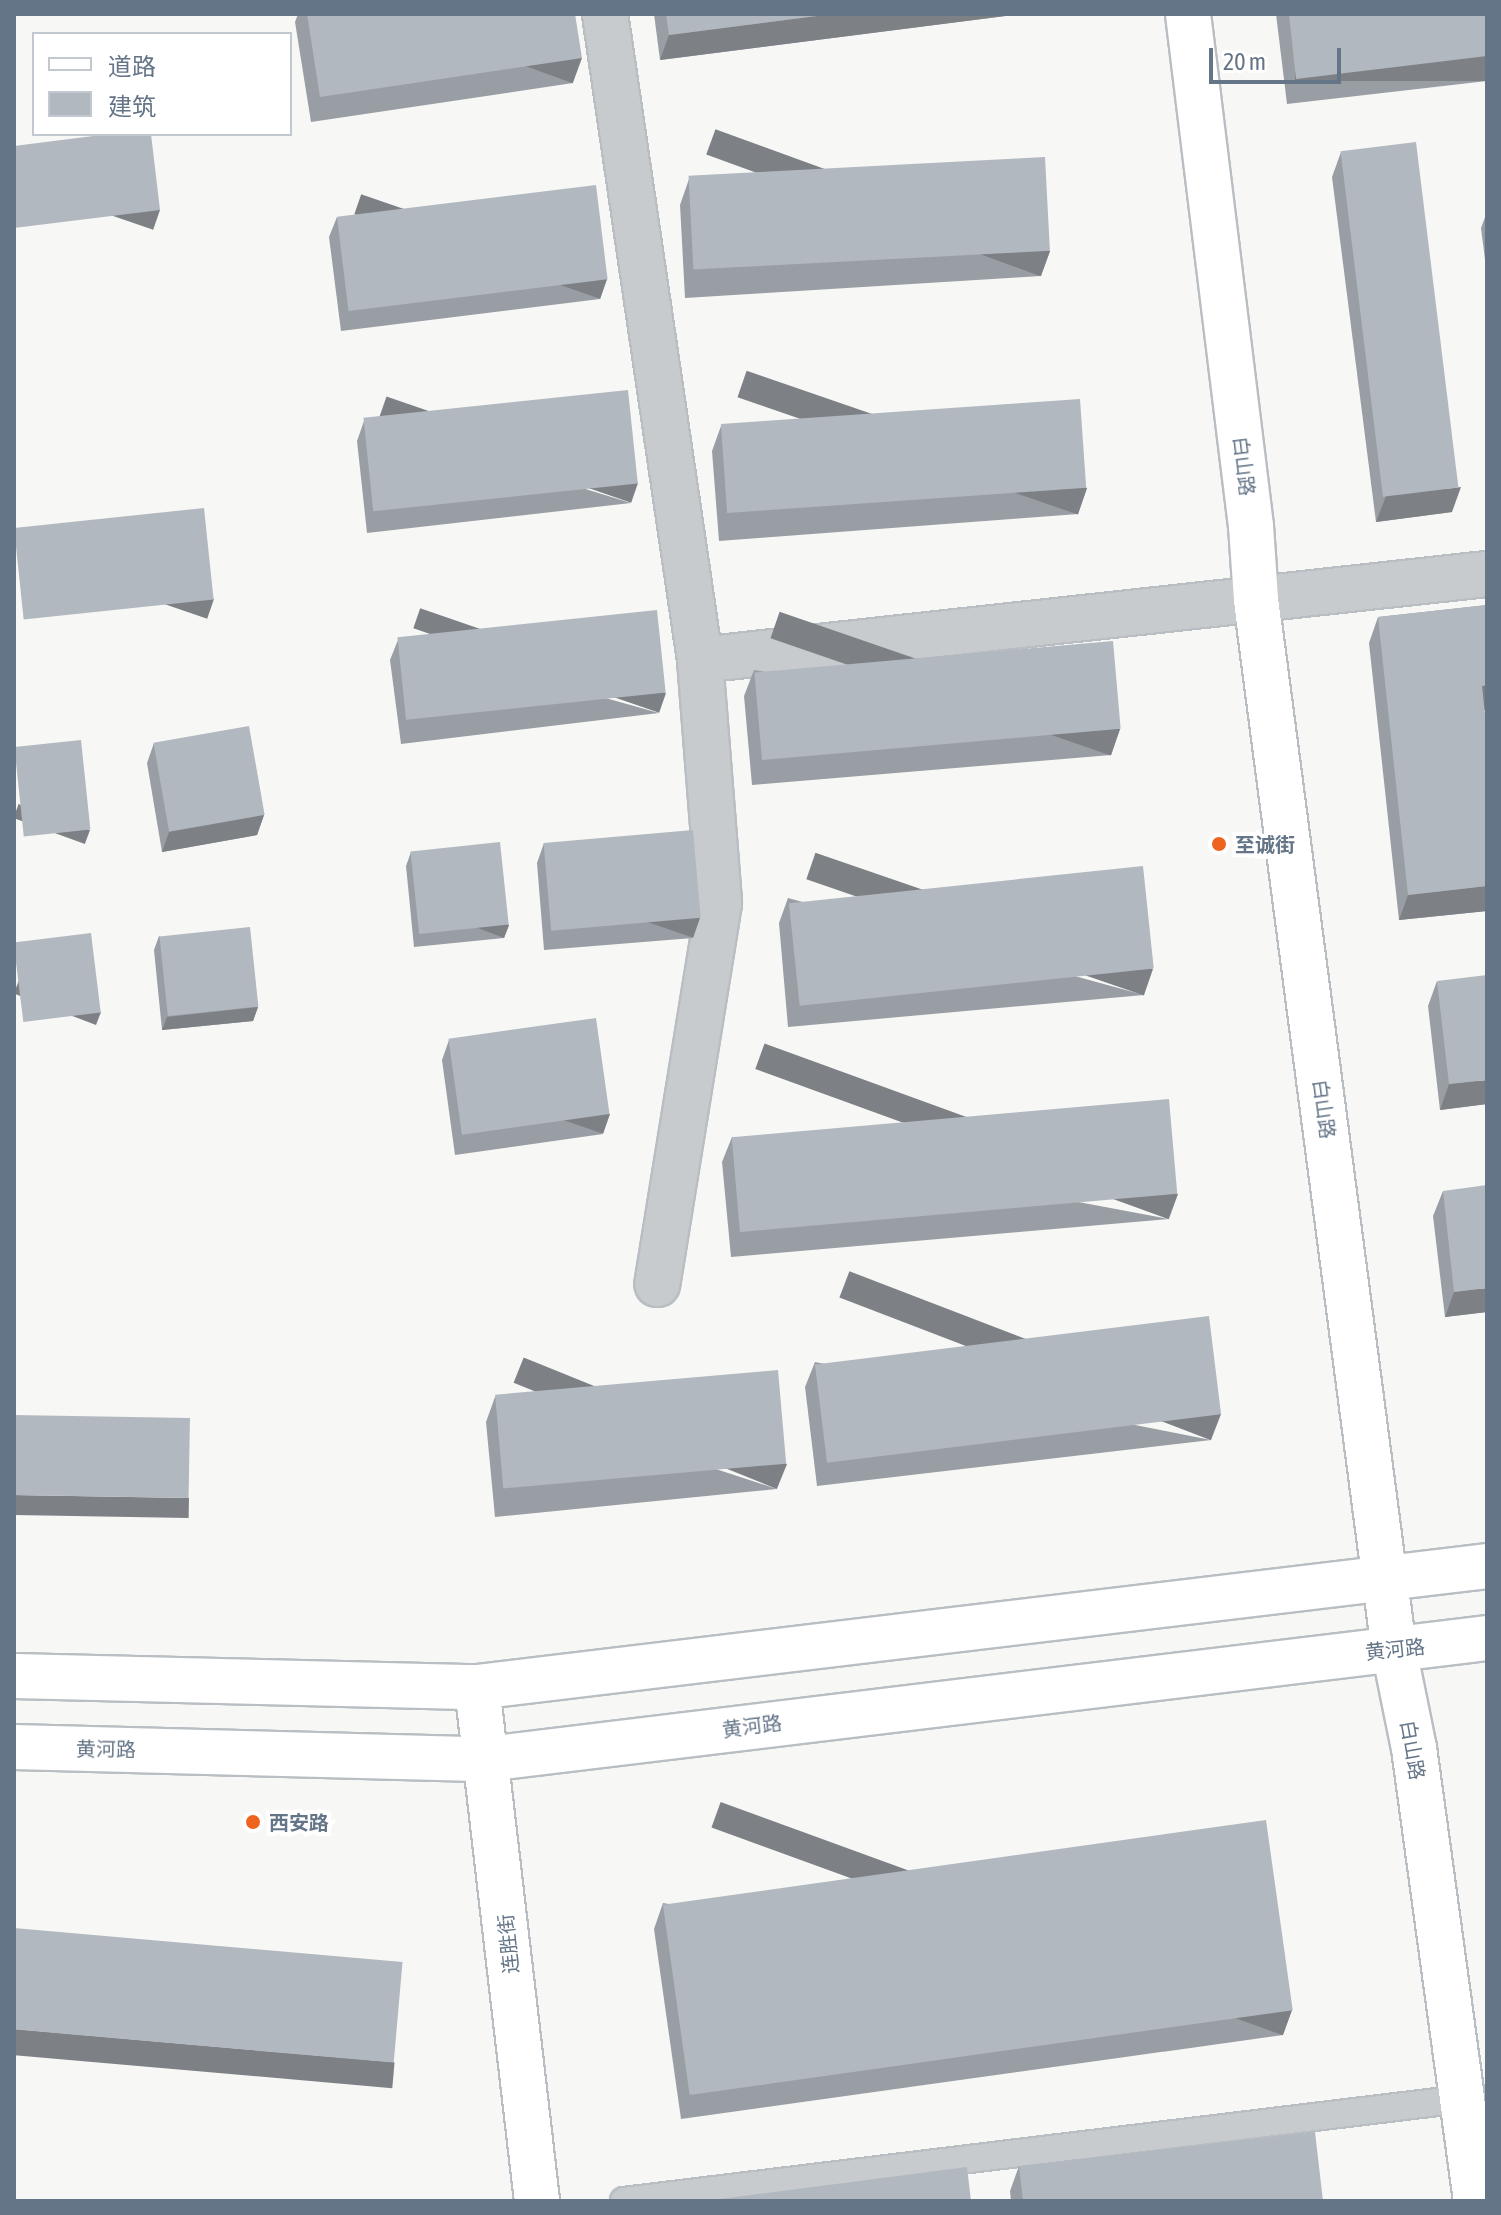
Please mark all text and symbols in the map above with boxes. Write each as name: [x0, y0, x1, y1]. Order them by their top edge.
legend: [32, 32, 292, 136]
scale bar: [1213, 32, 1345, 82]
text: 20 m: [1223, 48, 1266, 75]
text: 道路: [108, 53, 156, 80]
text: 建筑: [108, 93, 156, 120]
street label: 白山路: [1228, 435, 1260, 497]
place label: 至诚街: [1235, 832, 1295, 856]
marker: 至诚街: [1210, 835, 1228, 853]
street label: 白山路: [1308, 1078, 1340, 1140]
street label: 黄河路: [1364, 1634, 1426, 1664]
street label: 黄河路: [721, 1710, 783, 1742]
street label: 白山路: [1396, 1718, 1430, 1782]
street label: 黄河路: [76, 1736, 136, 1762]
place label: 西安路: [269, 1810, 329, 1834]
marker: 西安路: [244, 1813, 262, 1831]
street label: 连胜街: [493, 1913, 523, 1975]

